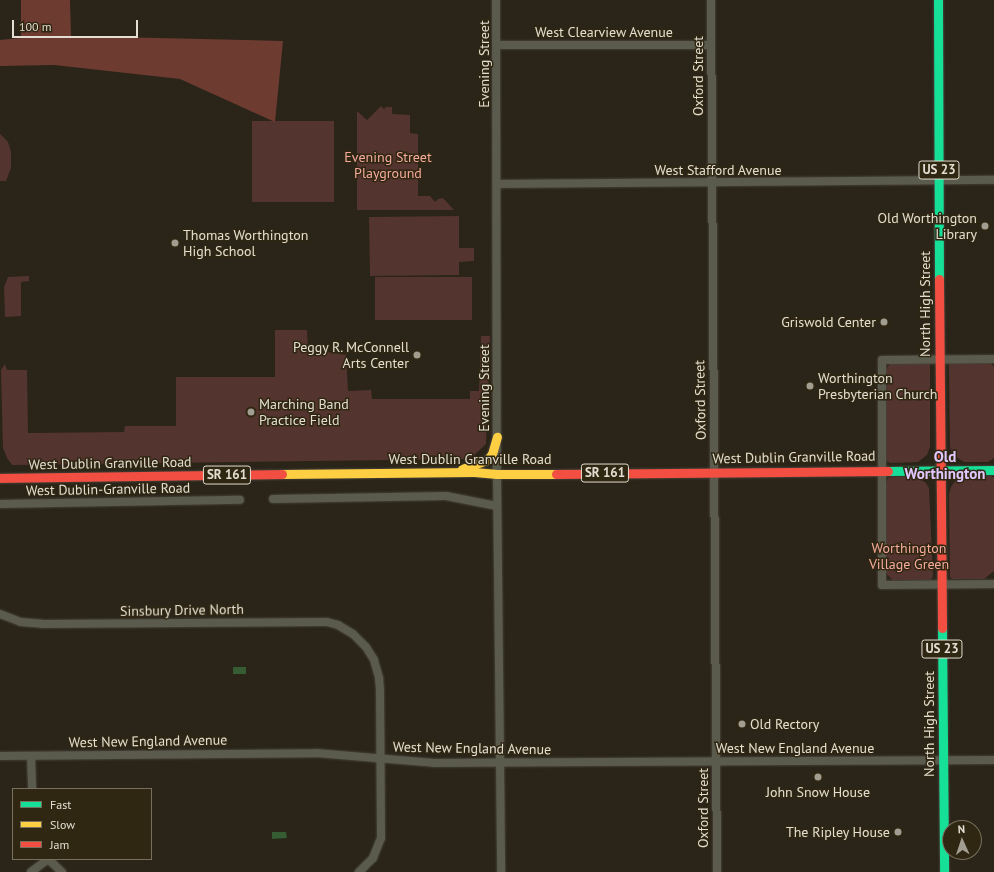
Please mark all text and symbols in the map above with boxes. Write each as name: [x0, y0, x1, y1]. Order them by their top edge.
scale bar: [14, 12, 140, 38]
text: 100 m: [19, 19, 52, 34]
street label: Evening Street: [476, 20, 492, 108]
street label: West Clearview Avenue: [535, 24, 673, 40]
street label: Oxford Street: [690, 36, 706, 116]
park label: Evening Street Playground: [344, 149, 432, 182]
road number: US 23: [918, 159, 960, 181]
street label: West Stafford Avenue: [654, 162, 782, 178]
place label: Old Worthington Library: [877, 210, 977, 242]
marker: Old Worthington Library: [980, 221, 990, 231]
place label: Thomas Worthington High School: [183, 227, 309, 260]
marker: Thomas Worthington High School: [170, 238, 180, 248]
street label: North High Street: [917, 251, 933, 357]
place label: Griswold Center: [781, 314, 876, 330]
marker: Griswold Center: [879, 317, 889, 327]
place label: Peggy R. McConnell Arts Center: [291, 339, 409, 372]
street label: Evening Street: [476, 344, 492, 432]
marker: Peggy R. McConnell Arts Center: [412, 350, 422, 360]
street label: Oxford Street: [691, 360, 709, 440]
place label: Worthington Presbyterian Church: [818, 370, 938, 402]
marker: Worthington Presbyterian Church: [805, 381, 815, 391]
place label: Marching Band Practice Field: [259, 396, 349, 428]
marker: Marching Band Practice Field: [246, 407, 256, 417]
street label: West Dublin Granville Road: [712, 447, 876, 467]
district label: Old Worthington: [905, 447, 985, 482]
street label: West Dublin Granville Road: [388, 451, 552, 467]
street label: West Dublin Granville Road: [28, 453, 192, 473]
road number: SR 161: [580, 462, 630, 484]
road number: SR 161: [202, 464, 252, 486]
street label: West Dublin-Granville Road: [26, 479, 190, 499]
park label: Worthington Village Green: [869, 540, 949, 572]
street label: Sinsbury Drive North: [120, 601, 244, 619]
road number: US 23: [921, 638, 963, 660]
street label: North High Street: [921, 671, 937, 777]
place label: Old Rectory: [750, 716, 819, 732]
marker: Old Rectory: [737, 719, 747, 729]
street label: West New England Avenue: [68, 731, 228, 751]
street label: West New England Avenue: [392, 738, 552, 758]
street label: West New England Avenue: [715, 740, 875, 756]
street label: Oxford Street: [695, 768, 711, 848]
marker: John Snow House: [813, 772, 823, 782]
place label: John Snow House: [766, 784, 870, 800]
legend: [12, 788, 152, 860]
text: Fast: [50, 797, 71, 812]
text: Slow: [50, 817, 75, 832]
north arrow: [942, 820, 982, 860]
text: N: [957, 822, 965, 836]
place label: The Ripley House: [785, 824, 890, 840]
marker: The Ripley House: [893, 827, 903, 837]
text: Jam: [50, 837, 69, 852]

